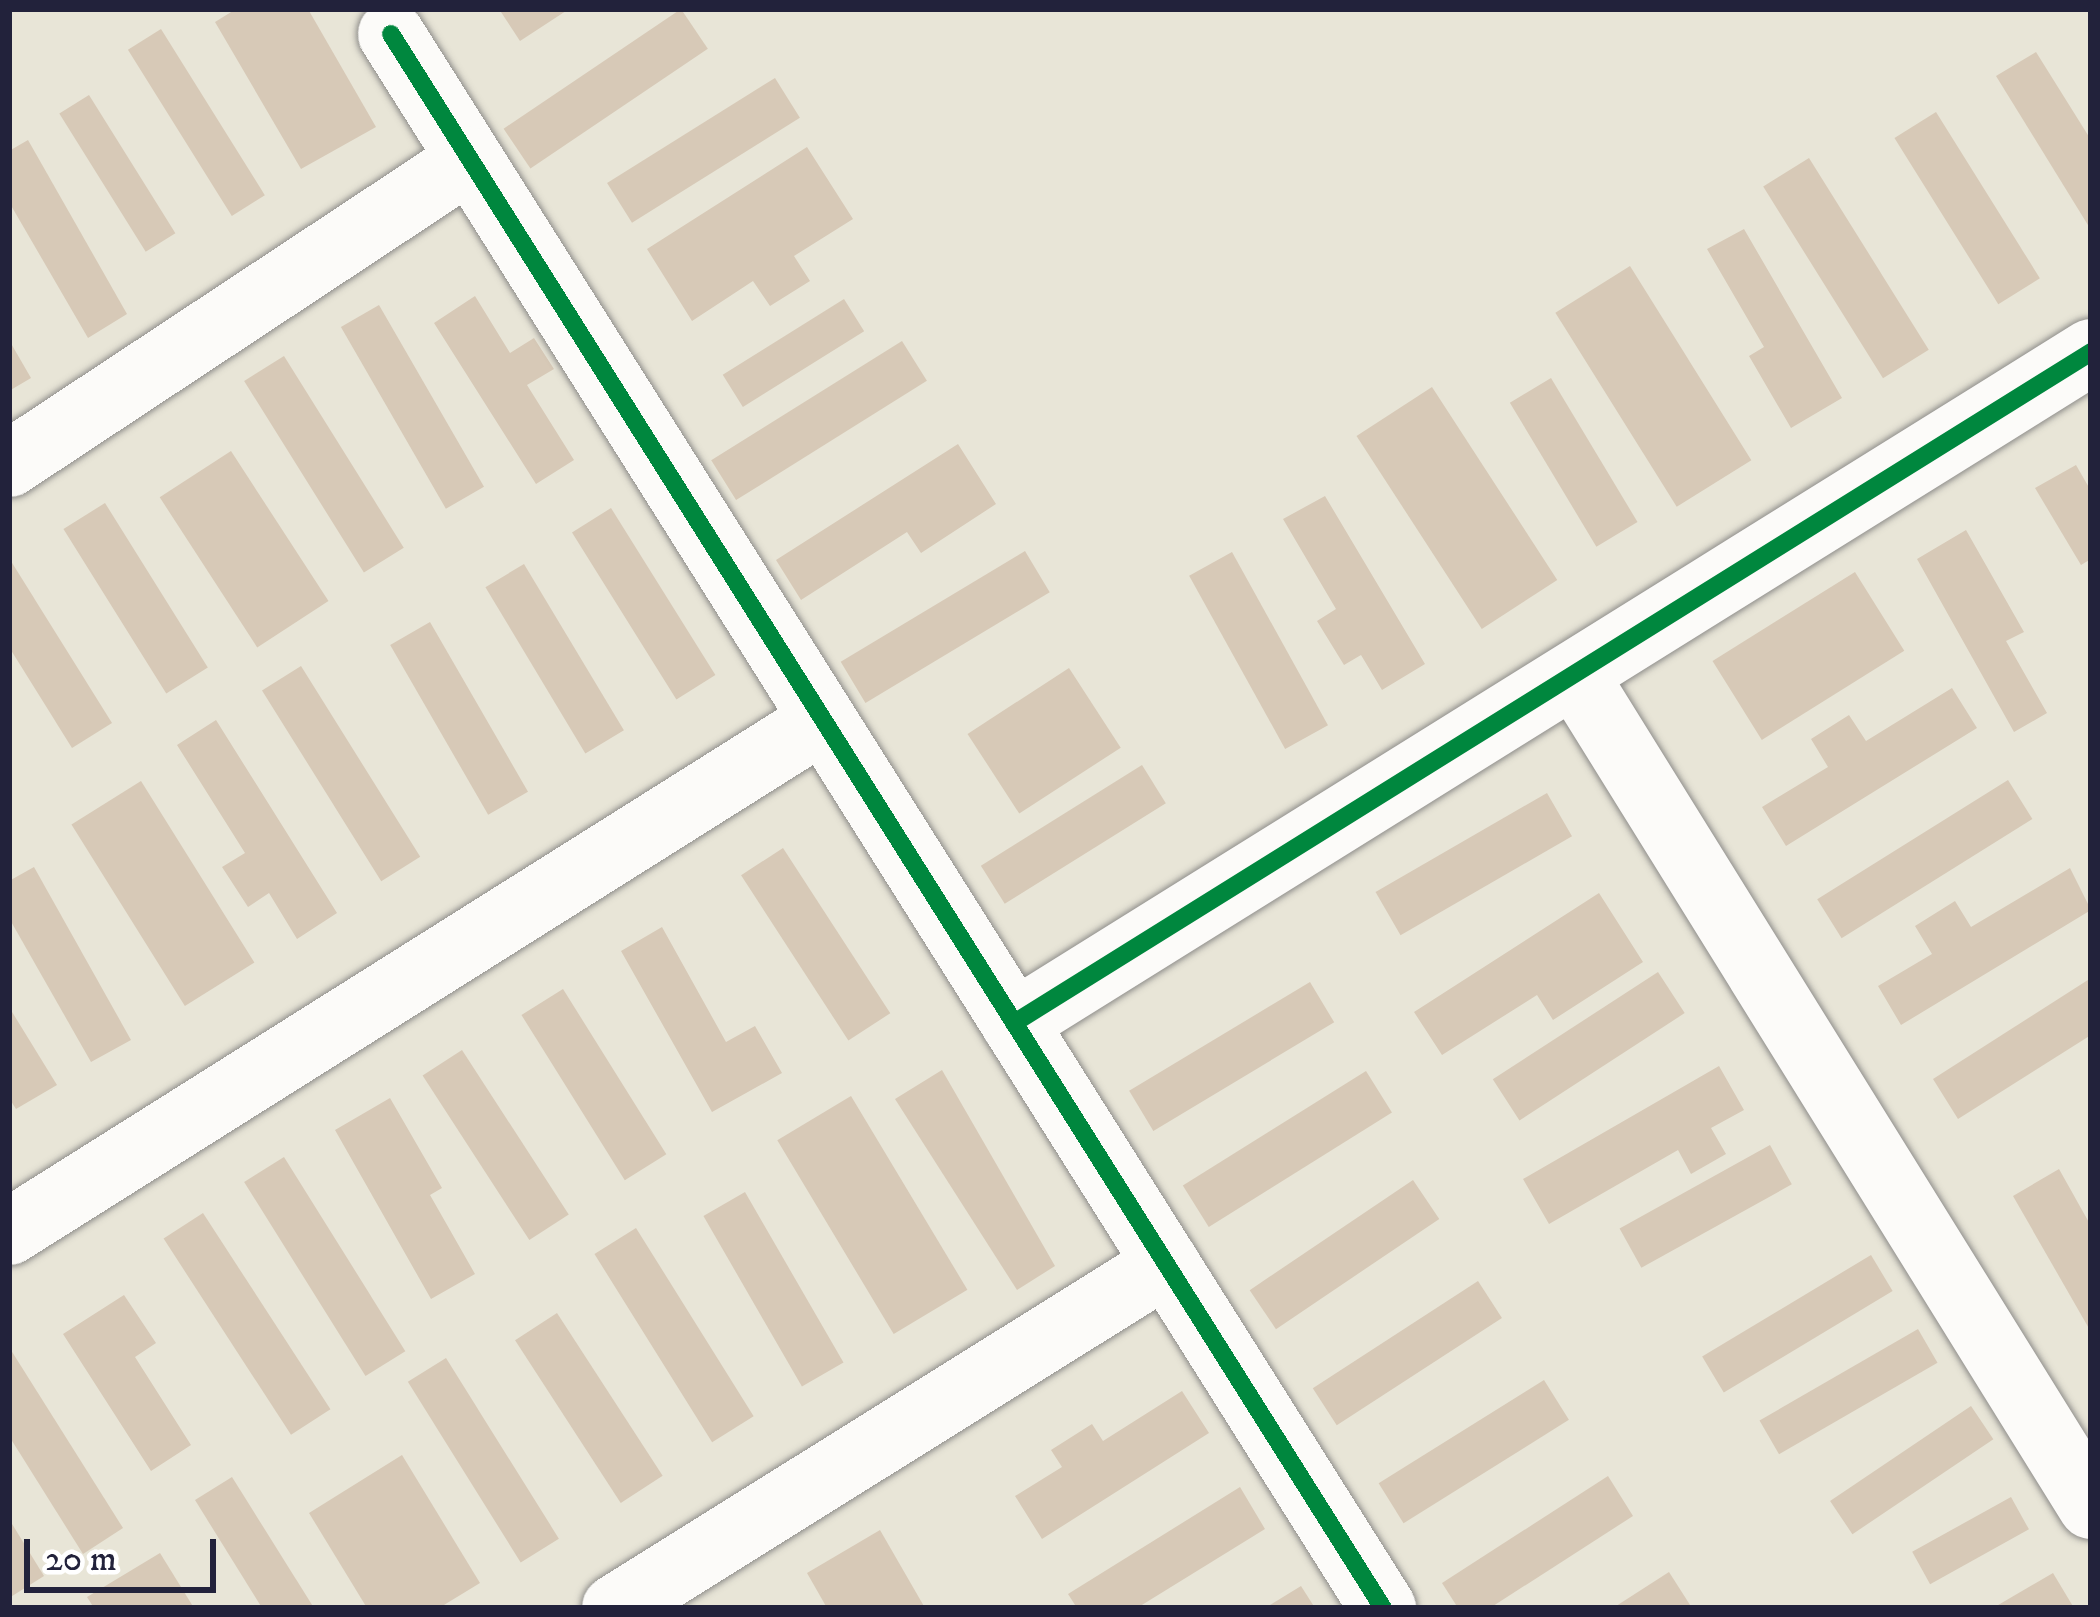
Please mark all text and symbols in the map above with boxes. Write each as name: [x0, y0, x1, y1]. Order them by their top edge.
scale bar: [30, 1515, 222, 1589]
text: 20 m: [45, 1537, 117, 1582]

